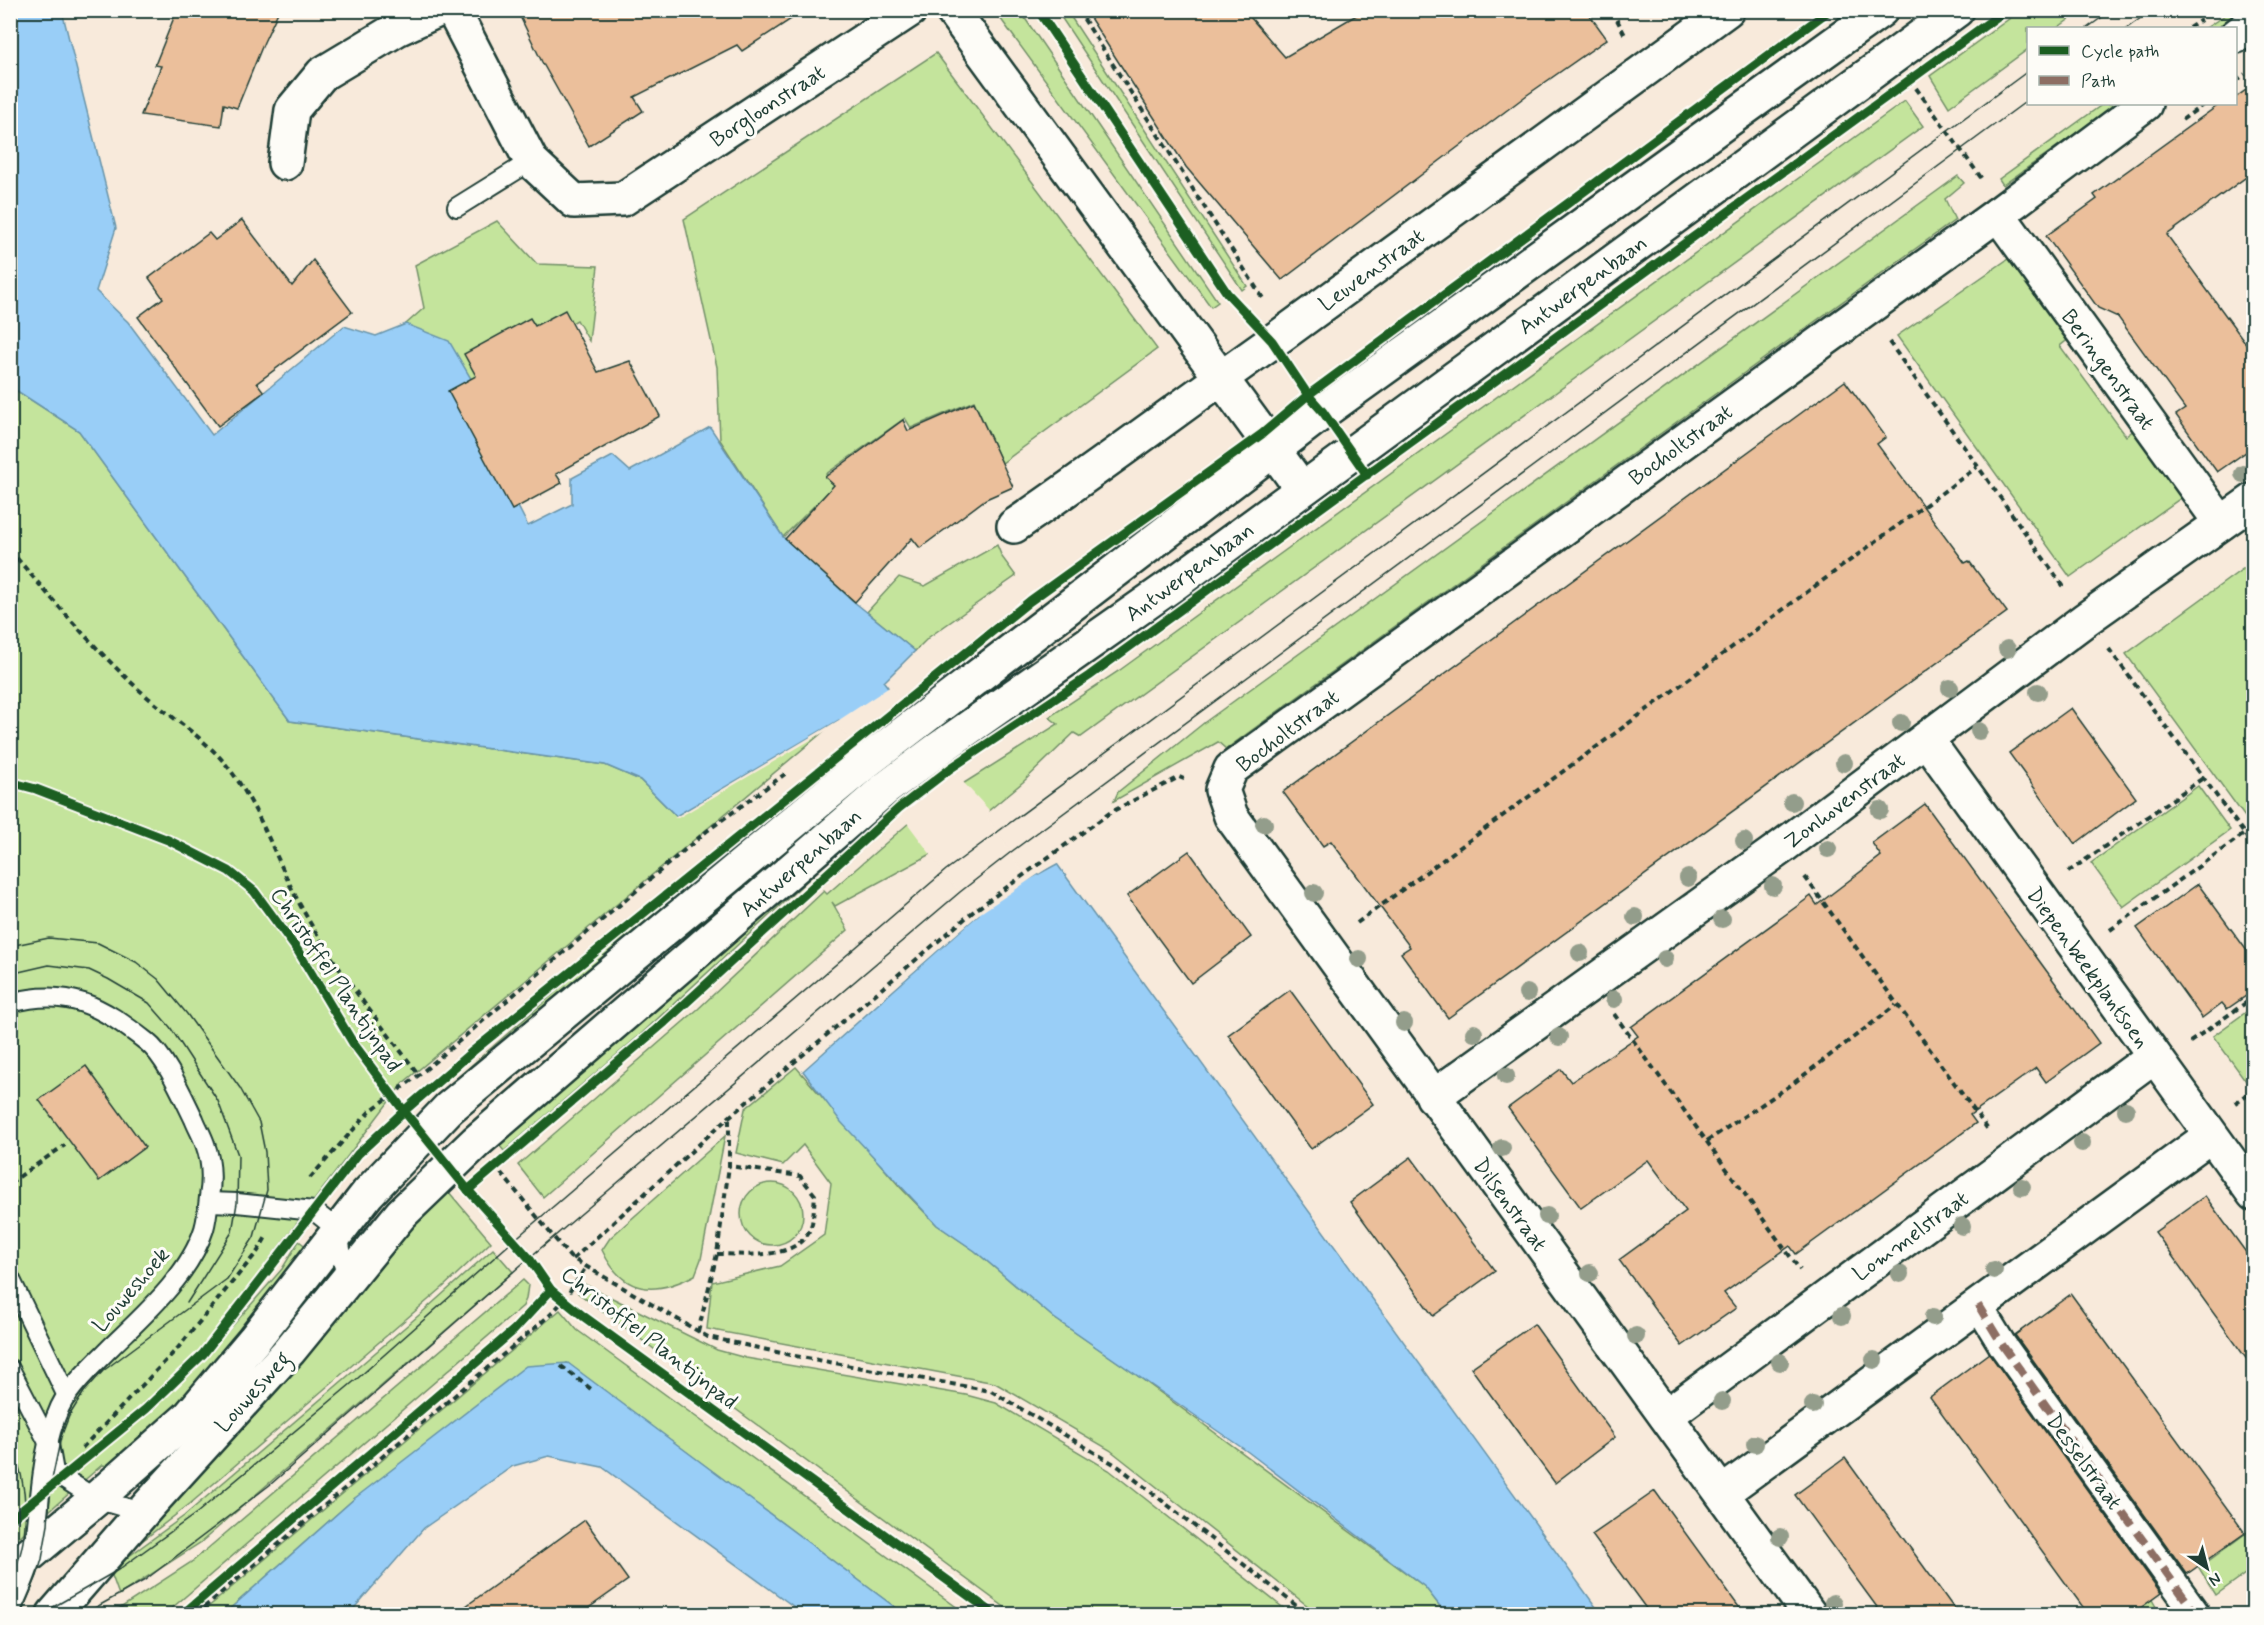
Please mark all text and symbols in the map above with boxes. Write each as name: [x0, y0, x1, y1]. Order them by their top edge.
legend: [2027, 27, 2237, 105]
text: Cycle path: [2081, 40, 2159, 64]
street label: Borgloonstraat: [705, 59, 833, 157]
text: Path: [2081, 70, 2116, 94]
street label: Leuvenstraat: [1314, 223, 1431, 318]
street label: Antwerpenbaan: [1513, 229, 1653, 342]
street label: Beringenstraat: [2053, 304, 2161, 437]
street label: Bocholtstraat: [1624, 398, 1739, 493]
street label: Antwerpenbaan: [1120, 516, 1260, 629]
street label: Bocholtstraat: [1231, 684, 1345, 779]
street label: Zonhovenstraat: [1779, 747, 1911, 856]
street label: Antwerpenbaan: [735, 803, 868, 924]
street label: Christoffel Plantijnpad: [263, 882, 408, 1078]
street label: Diepenbeekplantsoen: [2019, 882, 2155, 1054]
street label: Dilsenstraat: [1466, 1153, 1553, 1258]
street label: Lommelstraat: [1848, 1185, 1975, 1288]
street label: Louweshoek: [87, 1242, 176, 1339]
street label: Christoffel Plantijnpad: [555, 1261, 743, 1416]
street label: Louwesweg: [210, 1346, 300, 1441]
street label: Desselstraat: [2039, 1408, 2128, 1516]
north arrow: [2177, 1538, 2237, 1598]
text: N: [2204, 1567, 2225, 1591]

